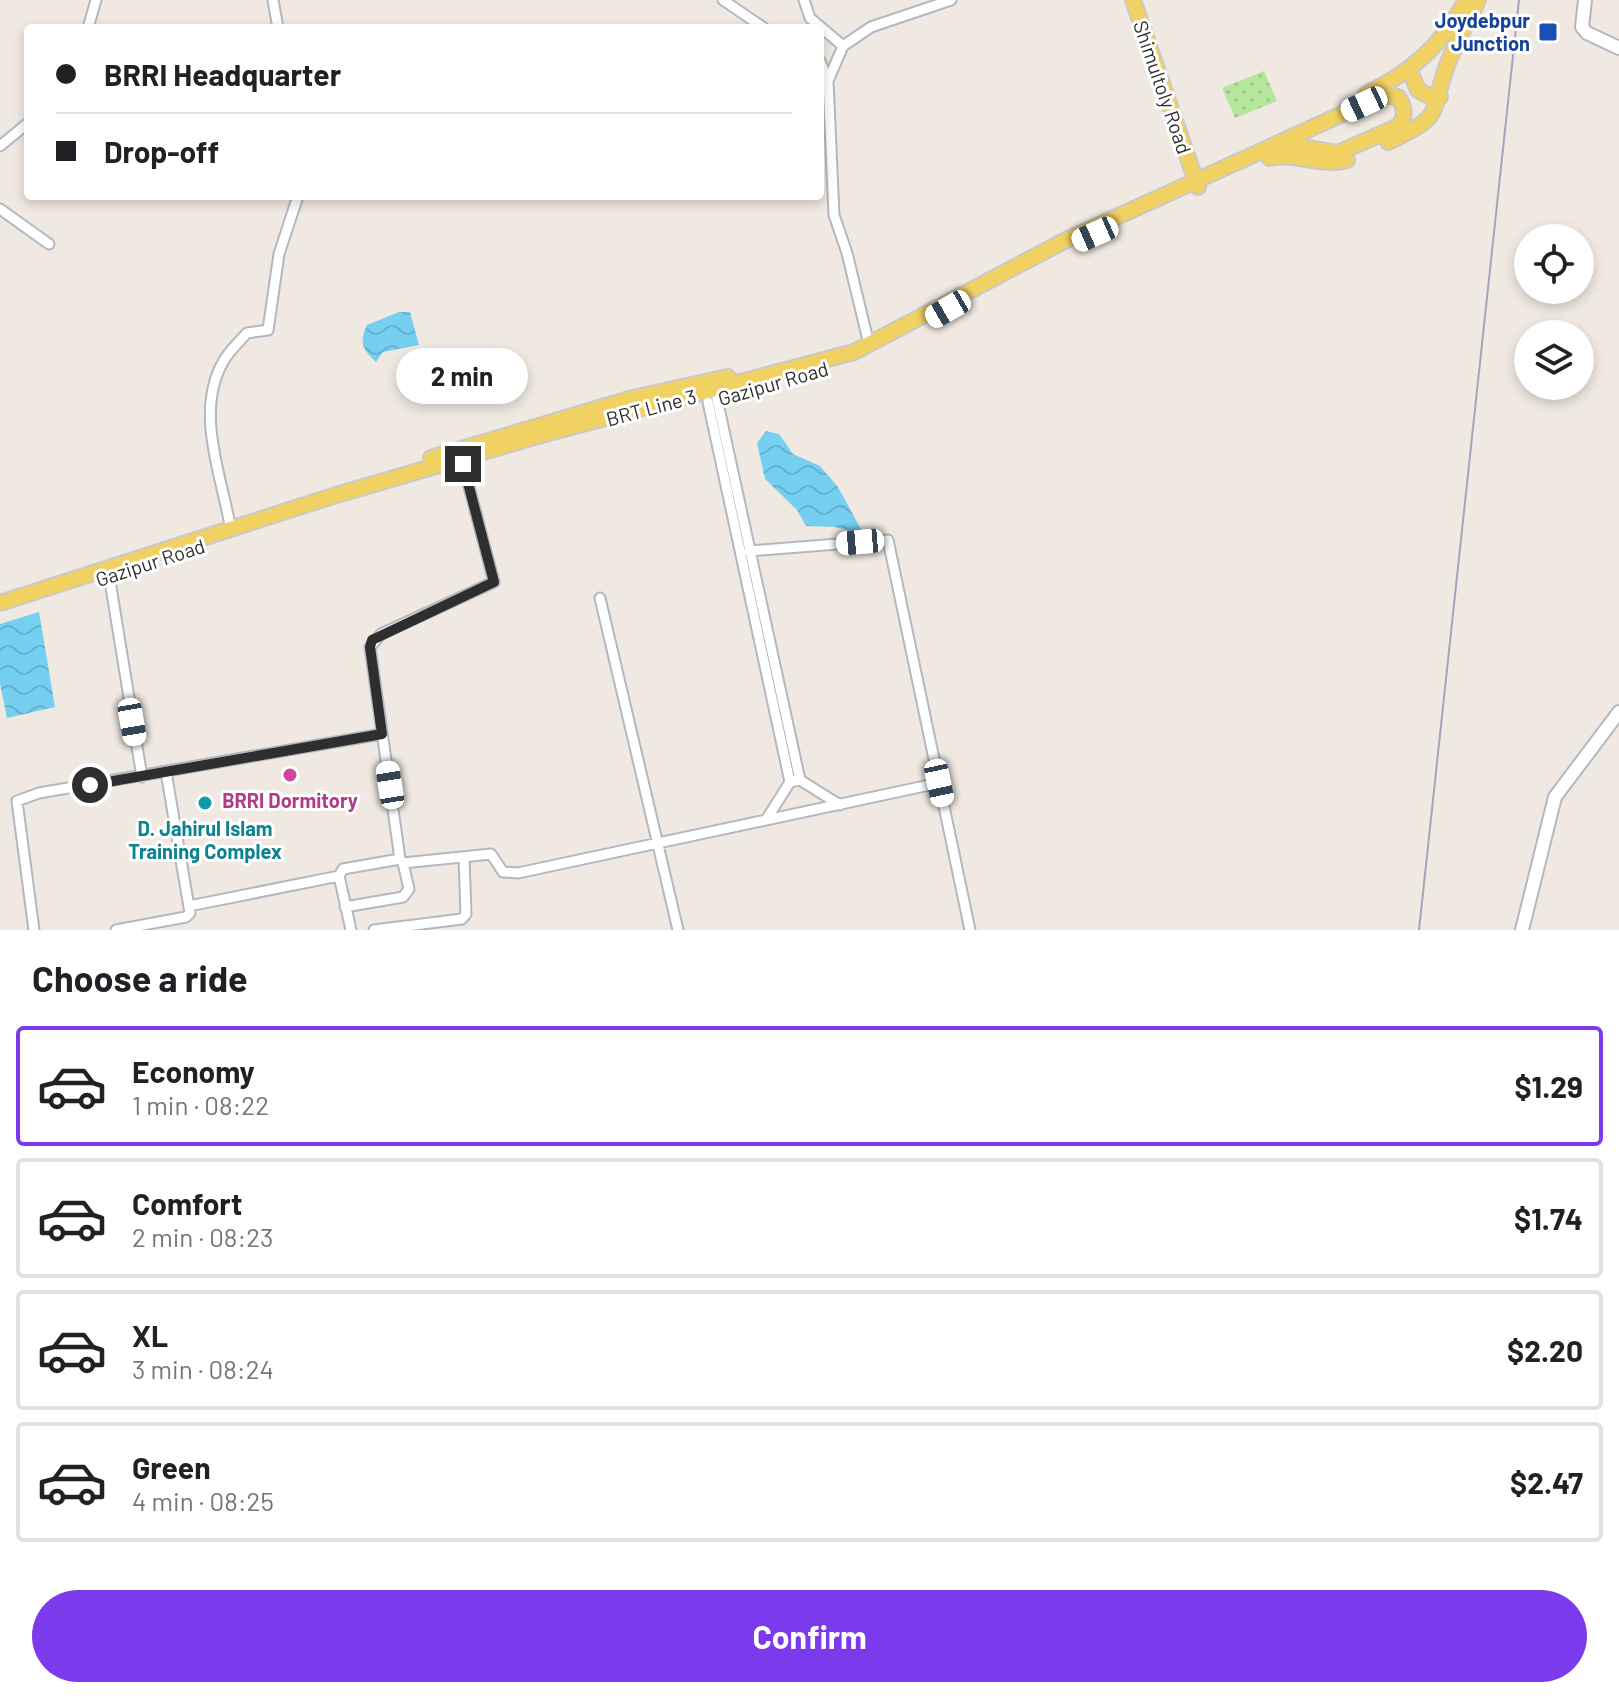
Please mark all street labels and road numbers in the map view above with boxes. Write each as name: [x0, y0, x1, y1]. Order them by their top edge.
street label: Shimultoly Road: [1129, 17, 1197, 157]
street label: Gazipur Road: [715, 356, 831, 410]
street label: BRT Line 3: [603, 383, 699, 431]
street label: Gazipur Road: [92, 533, 208, 591]

